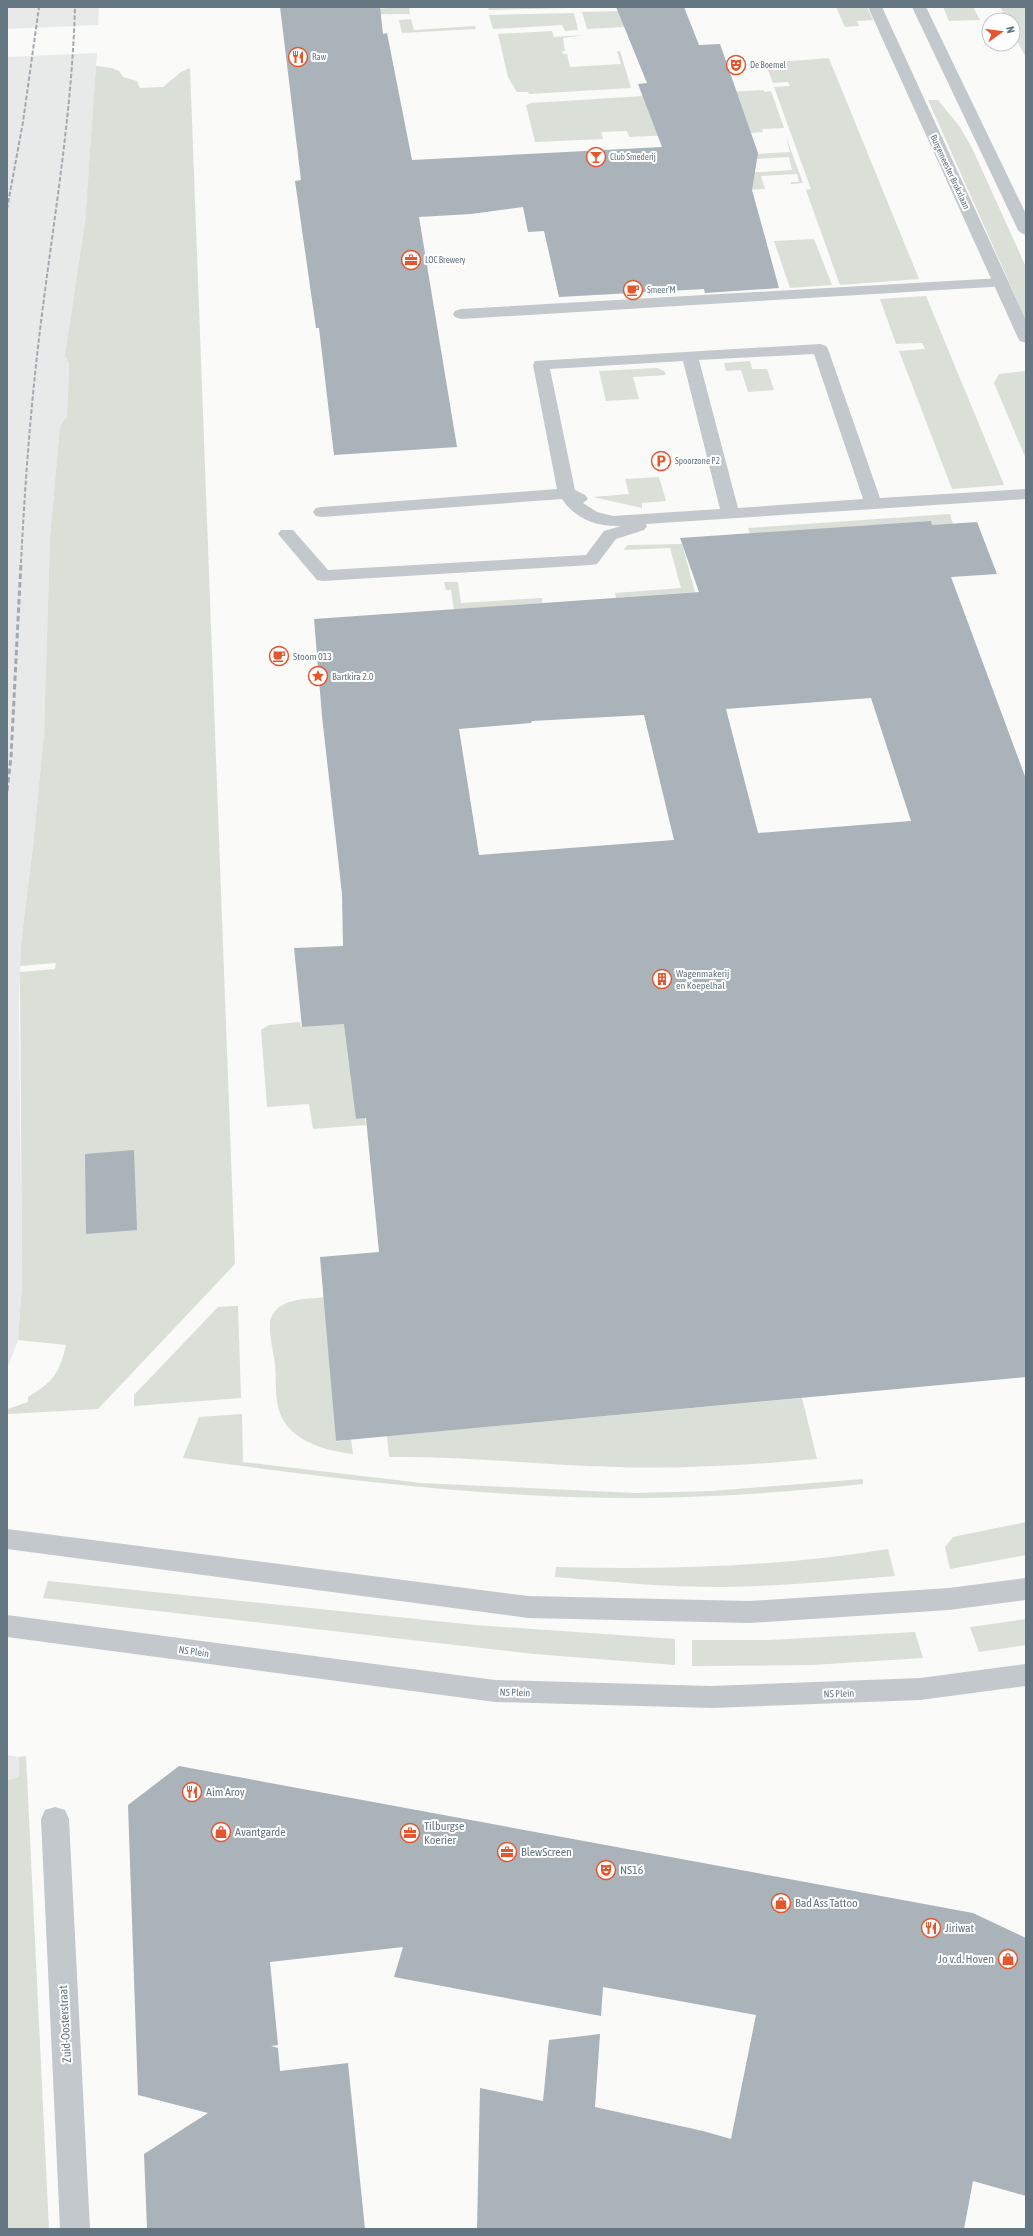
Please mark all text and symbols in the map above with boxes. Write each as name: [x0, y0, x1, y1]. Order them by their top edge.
north arrow: [981, 12, 1021, 52]
text: N: [1004, 25, 1017, 34]
restaurant icon: Raw: [287, 46, 309, 68]
place label: Raw: [312, 52, 327, 62]
theatre icon: De Boemel: [725, 54, 747, 76]
place label: De Boemel: [750, 60, 787, 70]
street label: Burgemeester Brokxlaan: [928, 133, 972, 211]
bar icon: Club Smederij: [585, 146, 607, 168]
place label: Club Smederij: [610, 152, 656, 162]
office icon: LOC Brewery: [400, 249, 422, 271]
place label: LOC Brewery: [425, 255, 466, 265]
cafe icon: Smeer'M: [622, 279, 644, 301]
place label: Smeer'M: [647, 285, 676, 295]
parking icon: Spoorzone P2: [650, 450, 672, 472]
place label: Spoorzone P2: [675, 456, 720, 466]
cafe icon: Stoom 013: [268, 645, 290, 667]
place label: Stoom 013: [293, 651, 332, 662]
place icon: Bartkira 2.0: [307, 665, 329, 687]
place label: Bartkira 2.0: [332, 671, 374, 682]
building icon: Wagenmakerij en Koepelhal: [651, 968, 673, 990]
place label: Wagenmakerij en Koepelhal: [676, 968, 729, 991]
street label: NS Plein: [178, 1644, 210, 1659]
street label: NS Plein: [499, 1686, 531, 1699]
street label: NS Plein: [824, 1687, 855, 1700]
restaurant icon: Aim Aroy: [181, 1781, 203, 1803]
place label: Aim Aroy: [206, 1785, 245, 1799]
place label: Tilburgse Koerier: [424, 1819, 464, 1847]
shop icon: Avantgarde: [210, 1821, 232, 1843]
office icon: Tilburgse Koerier: [399, 1822, 421, 1844]
place label: Avantgarde: [235, 1825, 286, 1839]
office icon: BlewScreen: [496, 1841, 518, 1863]
place label: BlewScreen: [521, 1845, 572, 1859]
theatre icon: NS16: [595, 1859, 617, 1881]
place label: NS16: [620, 1863, 644, 1877]
shop icon: Bad Ass Tattoo: [770, 1892, 792, 1914]
place label: Bad Ass Tattoo: [795, 1896, 858, 1910]
restaurant icon: Jiriwat: [920, 1917, 942, 1939]
place label: Jiriwat: [945, 1921, 975, 1935]
shop icon: Jo v.d. Hoven: [997, 1948, 1019, 1970]
place label: Jo v.d. Hoven: [938, 1952, 994, 1966]
street label: Zuid-Oosterstraat: [56, 1984, 74, 2063]

